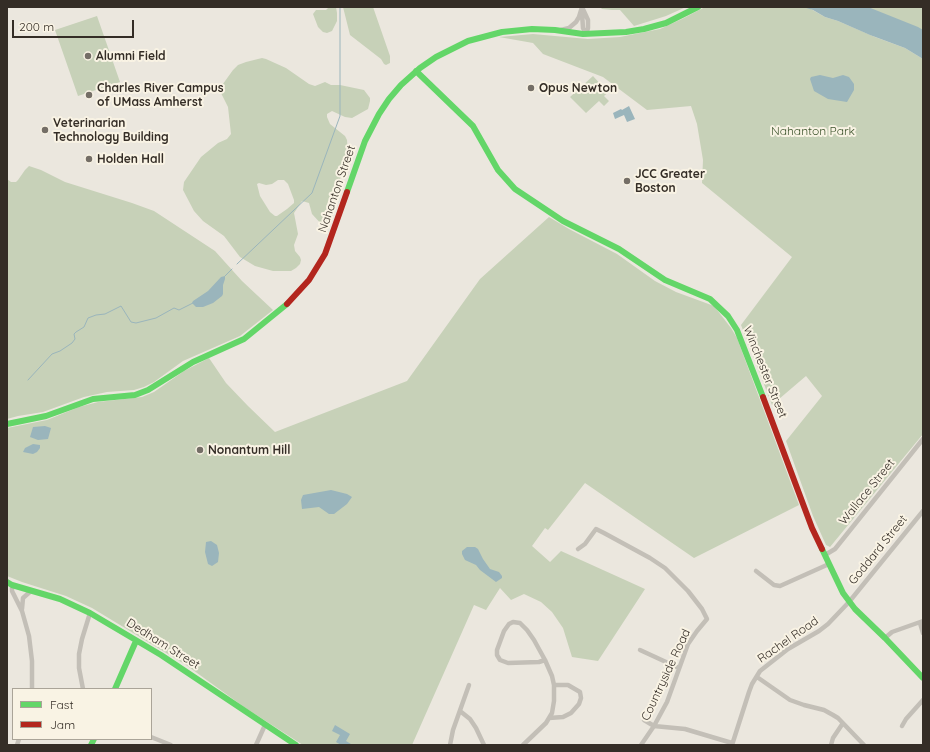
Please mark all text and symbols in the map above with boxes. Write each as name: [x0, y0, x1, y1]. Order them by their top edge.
scale bar: [14, 12, 136, 38]
text: 200 m: [19, 19, 54, 34]
place label: Alumni Field: [96, 49, 166, 63]
marker: Alumni Field: [83, 51, 93, 61]
place label: Charles River Campus of UMass Amherst: [97, 81, 224, 109]
place label: Opus Newton: [539, 81, 617, 95]
marker: Opus Newton: [526, 83, 536, 93]
marker: Charles River Campus of UMass Amherst: [84, 90, 94, 100]
place label: Veterinarian Technology Building: [53, 116, 169, 144]
park label: Nahanton Park: [771, 124, 855, 138]
marker: Veterinarian Technology Building: [40, 125, 50, 135]
street label: Nahanton Street: [315, 143, 359, 235]
place label: Holden Hall: [97, 152, 164, 166]
marker: Holden Hall: [84, 154, 94, 164]
place label: JCC Greater Boston: [635, 167, 705, 195]
marker: JCC Greater Boston: [622, 176, 632, 186]
street label: Winchester Street: [740, 324, 790, 420]
place label: Nonantum Hill: [208, 443, 290, 457]
marker: Nonantum Hill: [195, 445, 205, 455]
street label: Wallace Street: [836, 456, 898, 528]
street label: Goddard Street: [846, 512, 910, 588]
street label: Rachel Road: [755, 614, 821, 666]
street label: Dedham Street: [124, 616, 202, 672]
street label: Countryside Road: [638, 627, 694, 723]
legend: [12, 688, 152, 740]
text: Fast: [50, 697, 74, 712]
text: Jam: [50, 717, 75, 732]

